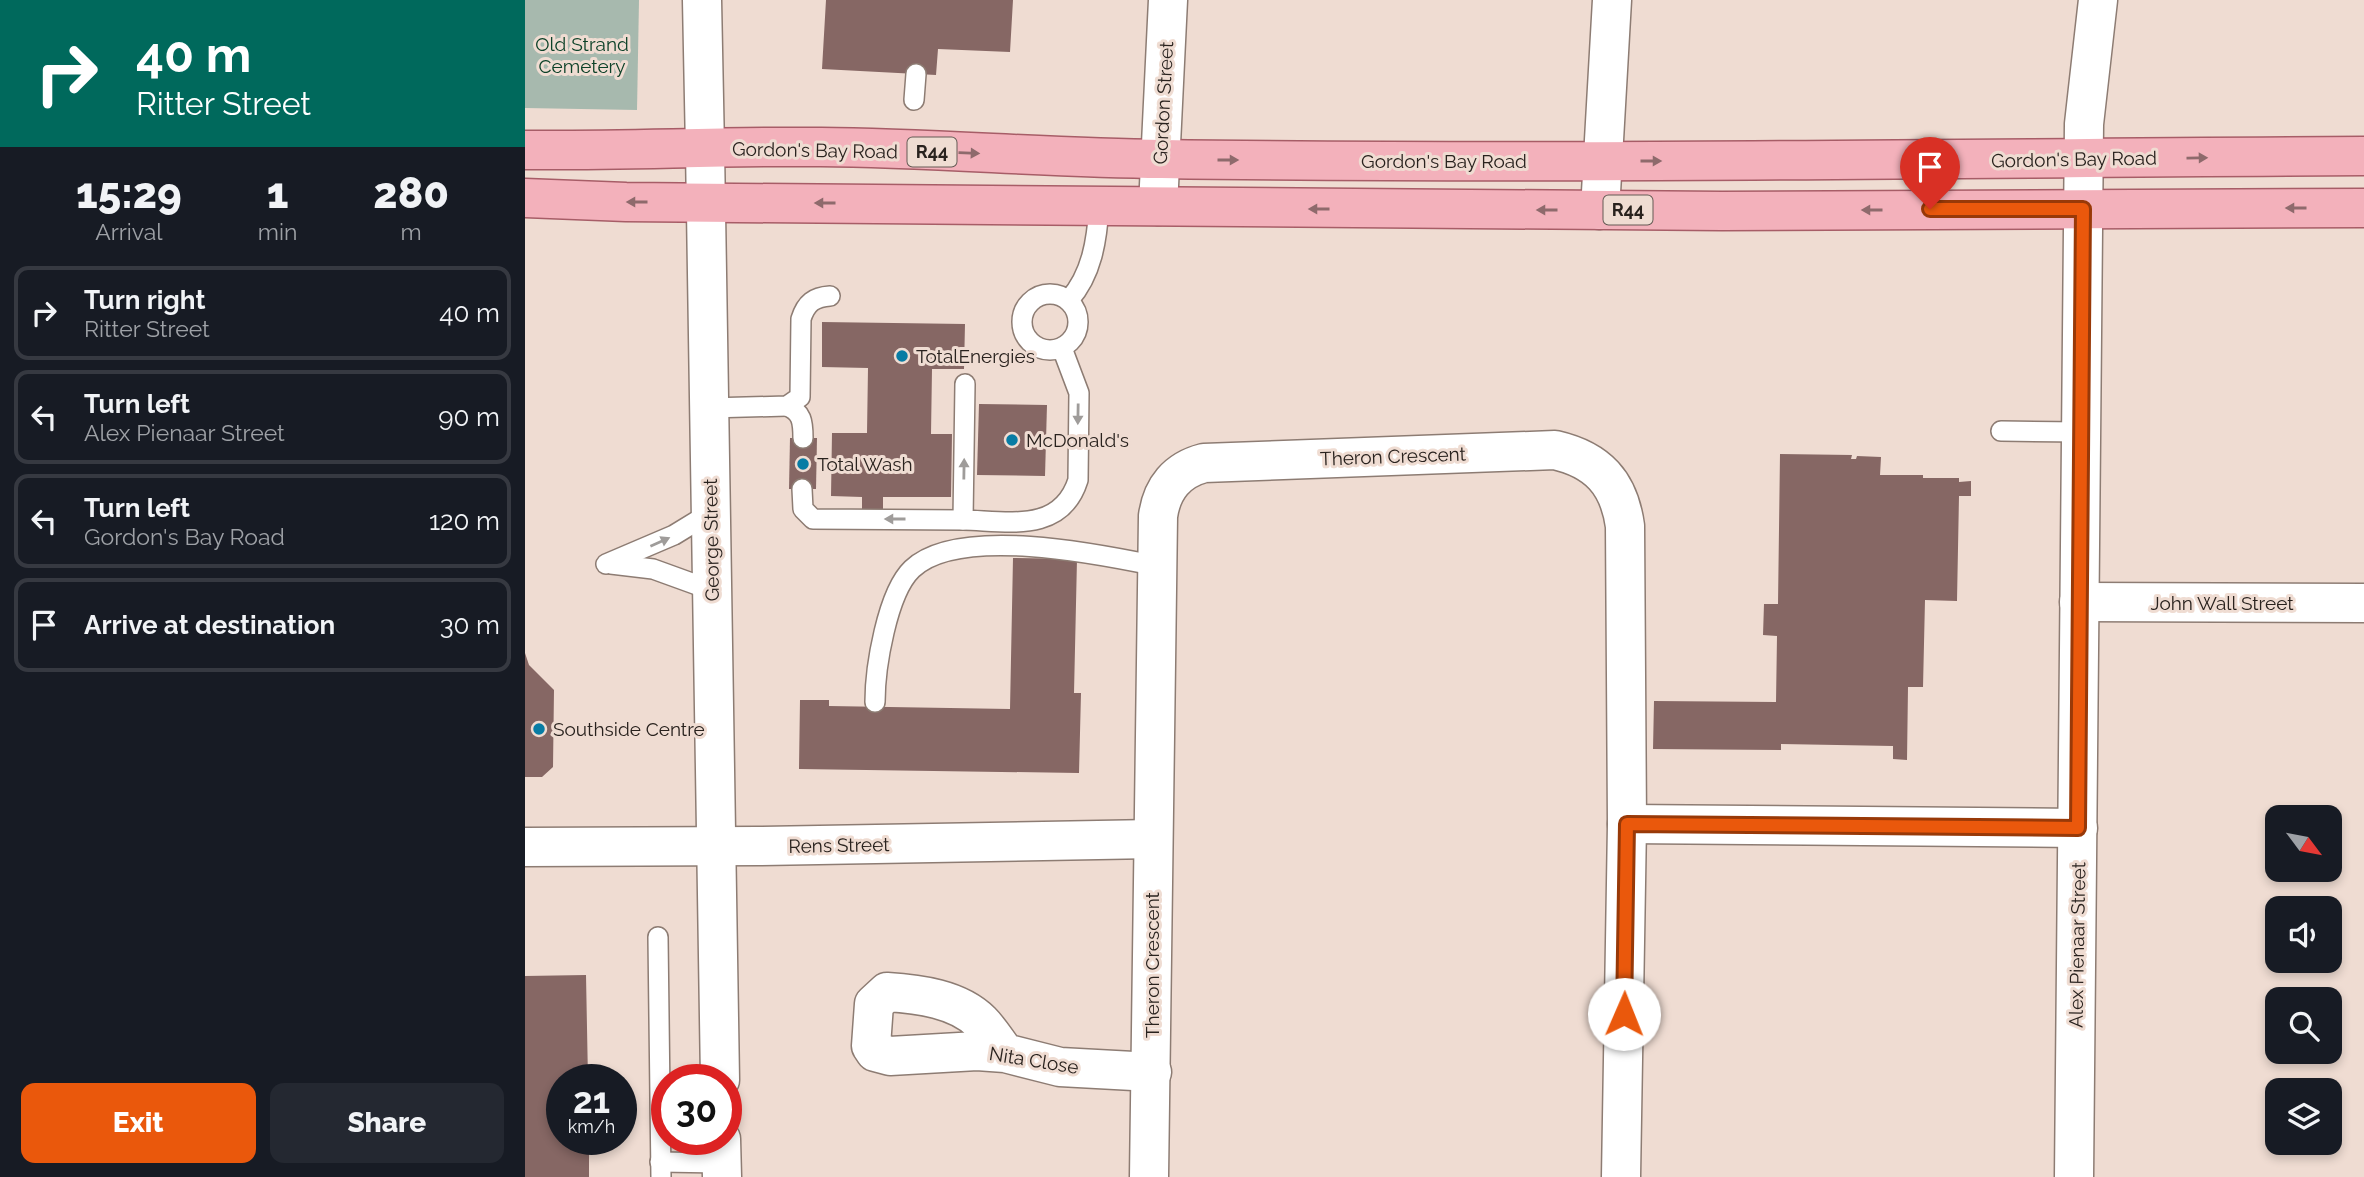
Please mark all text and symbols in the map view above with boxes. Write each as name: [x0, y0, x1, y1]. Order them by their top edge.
text: 40 m: [136, 26, 251, 83]
icon: right: [21, 28, 112, 119]
park label: Old Strand Cemetery: [535, 33, 629, 77]
street label: Gordon Street: [1149, 40, 1177, 165]
text: Ritter Street: [136, 85, 311, 122]
pin: [1900, 137, 1960, 209]
street label: Gordon's Bay Road: [732, 138, 898, 162]
road number: R44: [907, 138, 957, 167]
one-way arrow: [958, 147, 980, 158]
street label: Gordon's Bay Road: [1991, 147, 2157, 171]
icon: arrive: [1911, 148, 1949, 186]
street label: Gordon's Bay Road: [1361, 150, 1527, 172]
one-way arrow: [2186, 152, 2208, 163]
one-way arrow: [1217, 154, 1239, 166]
one-way arrow: [1640, 156, 1662, 167]
text: 15:29: [76, 169, 182, 218]
text: 1: [267, 169, 288, 218]
text: 280: [373, 169, 449, 218]
one-way arrow: [626, 196, 648, 208]
road number: R44: [1603, 196, 1653, 224]
one-way arrow: [813, 197, 835, 209]
one-way arrow: [2285, 202, 2307, 214]
one-way arrow: [1308, 203, 1330, 215]
one-way arrow: [1536, 204, 1558, 216]
one-way arrow: [1861, 204, 1883, 216]
text: Arrival: [95, 218, 163, 245]
text: min: [258, 218, 297, 245]
text: m: [401, 218, 422, 245]
text: Turn right: [84, 285, 205, 315]
icon: right: [25, 294, 63, 332]
text: 40 m: [439, 298, 500, 328]
text: Ritter Street: [84, 315, 210, 342]
place label: TotalEnergies: [916, 345, 1035, 367]
marker: TotalEnergies: [894, 348, 910, 364]
text: Turn left: [84, 389, 190, 419]
icon: left: [25, 398, 63, 436]
text: 90 m: [438, 402, 500, 432]
one-way arrow: [1073, 403, 1084, 425]
text: Alex Pienaar Street: [84, 419, 285, 446]
place label: McDonald's: [1026, 429, 1129, 451]
marker: McDonald's: [1004, 432, 1020, 448]
street label: Theron Crescent: [1320, 442, 1467, 470]
place label: Total Wash: [817, 453, 913, 475]
marker: Total Wash: [795, 456, 811, 472]
one-way arrow: [958, 458, 969, 480]
street label: George Street: [699, 478, 723, 602]
text: Turn left: [84, 493, 190, 523]
icon: left: [25, 502, 63, 540]
text: 120 m: [429, 506, 500, 536]
one-way arrow: [883, 513, 905, 525]
text: Gordon's Bay Road: [84, 523, 285, 550]
one-way arrow: [650, 536, 670, 548]
street label: John Wall Street: [2150, 592, 2294, 614]
icon: arrive: [25, 606, 63, 644]
text: Arrive at destination: [84, 610, 335, 640]
text: 30 m: [440, 610, 500, 640]
place label: Southside Centre: [553, 718, 705, 740]
marker: Southside Centre: [531, 721, 547, 737]
north arrow: [2265, 805, 2341, 882]
map controls: [2265, 805, 2342, 1155]
street label: Rens Street: [788, 833, 890, 857]
street label: Alex Pienaar Street: [2065, 861, 2089, 1028]
street label: Theron Crescent: [1141, 891, 1163, 1038]
button: sound: [2265, 896, 2342, 973]
position arrow: [1587, 977, 1661, 1051]
button: search: [2265, 987, 2342, 1064]
street label: Nita Close: [988, 1042, 1080, 1078]
speed limit sign: 30: [651, 1064, 742, 1155]
button: layers: [2265, 1078, 2342, 1155]
text: 21: [573, 1080, 610, 1121]
button: Exit: [21, 1083, 256, 1163]
button: Share: [270, 1083, 504, 1163]
text: km/h: [568, 1116, 615, 1137]

